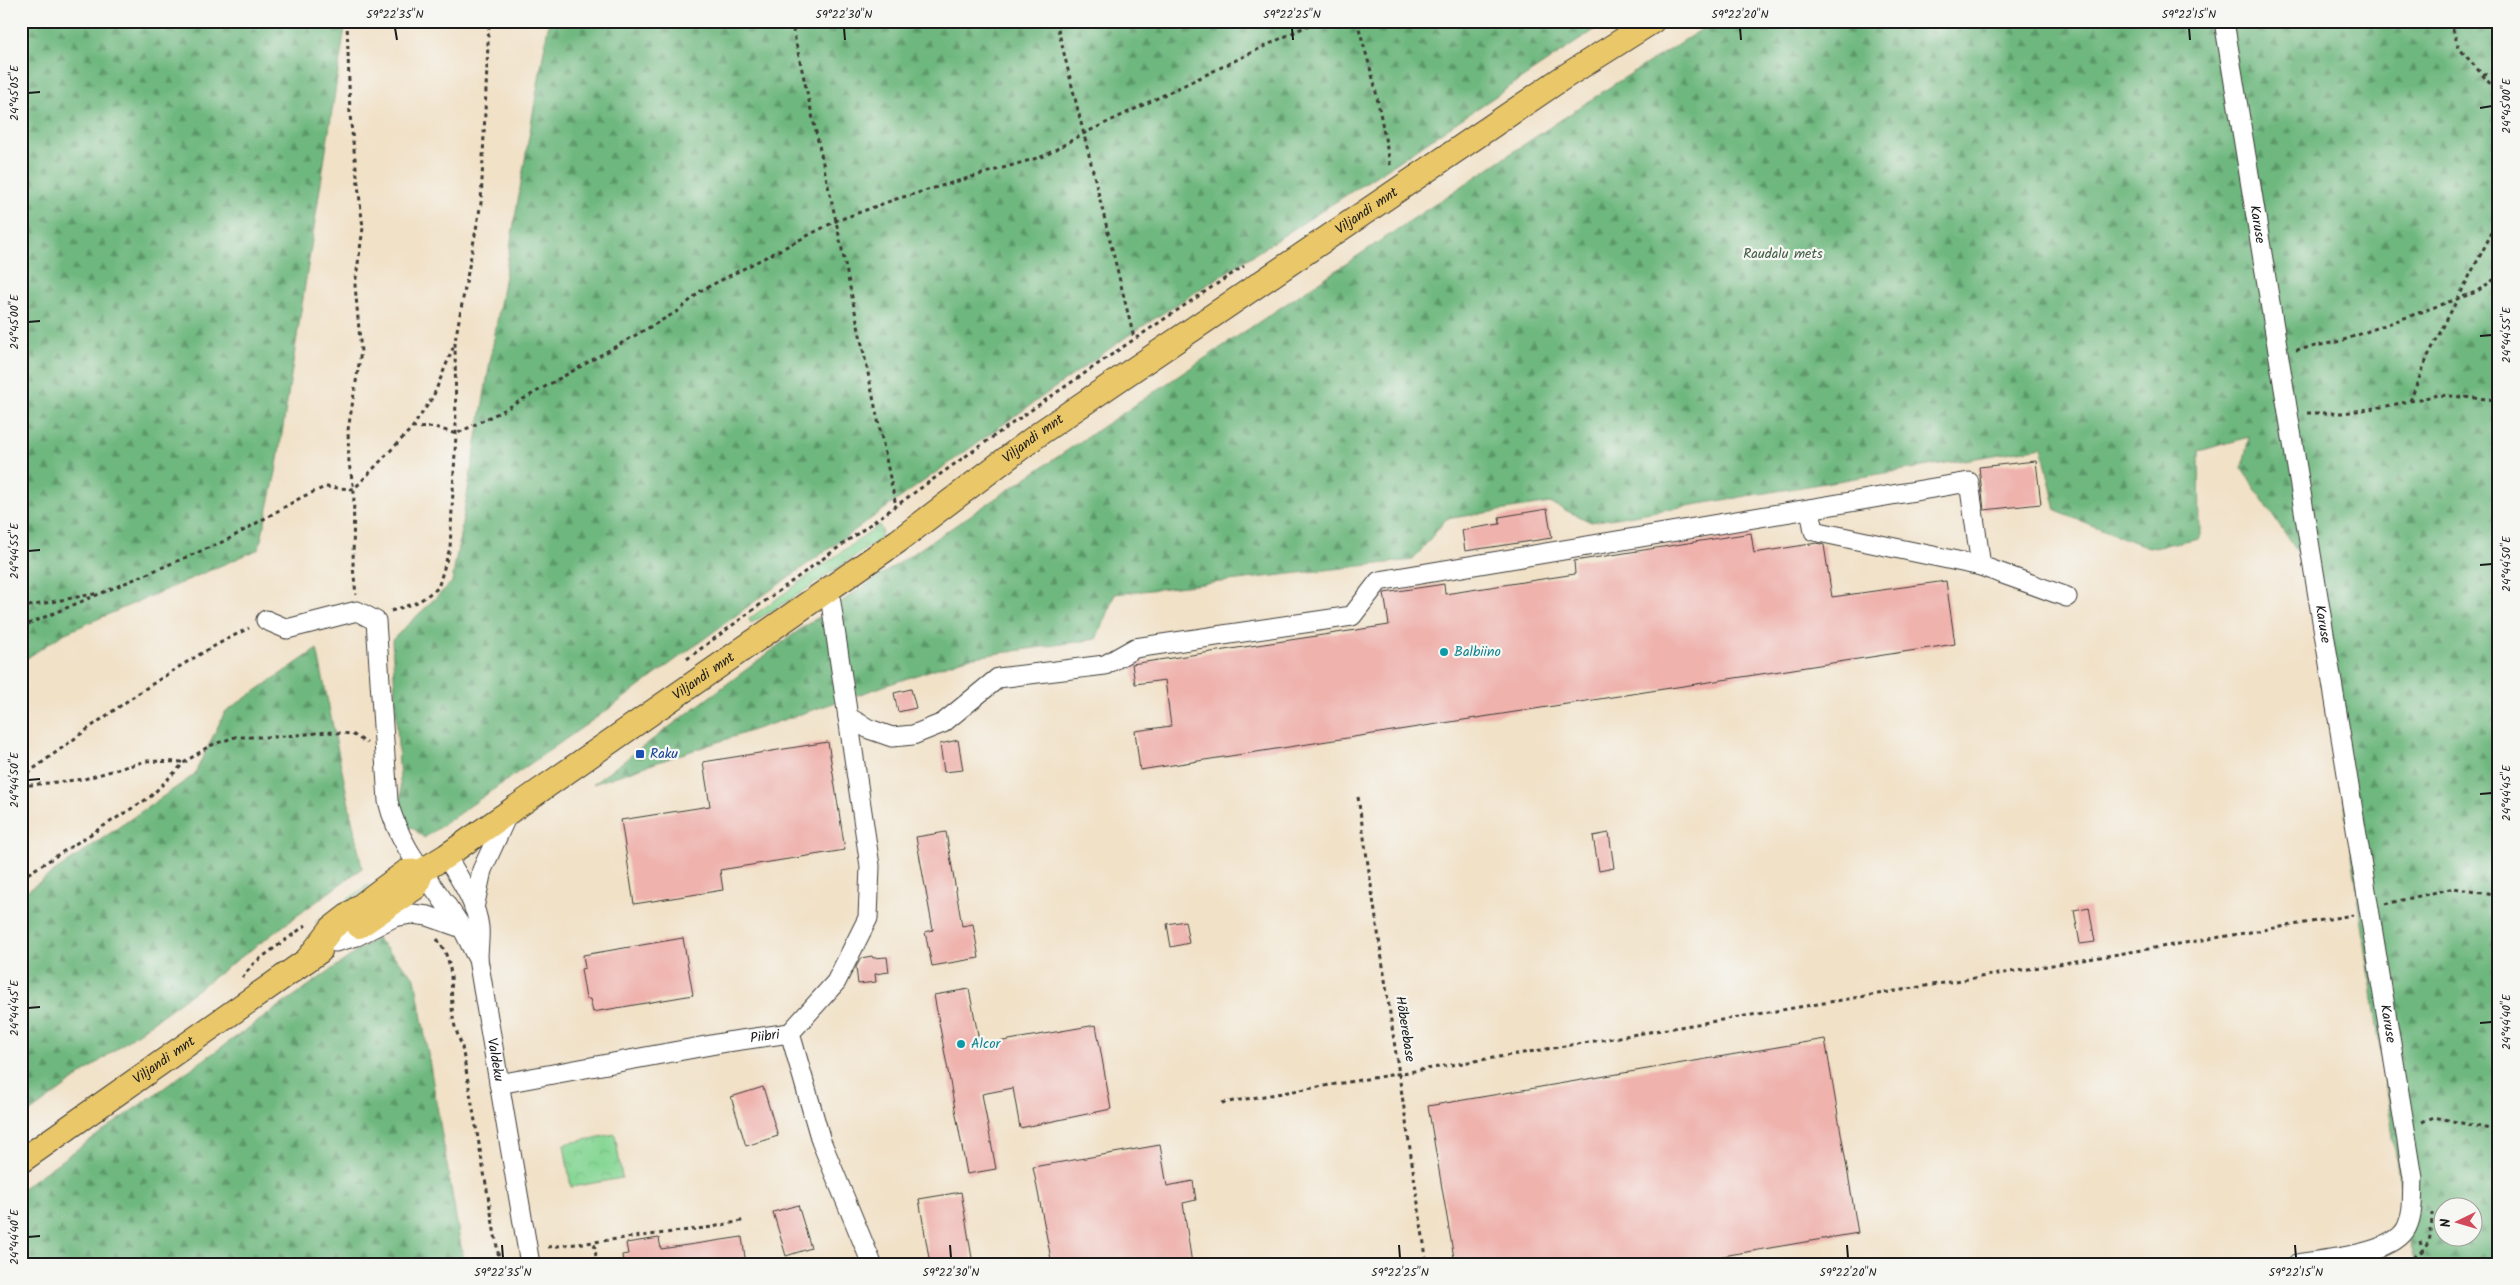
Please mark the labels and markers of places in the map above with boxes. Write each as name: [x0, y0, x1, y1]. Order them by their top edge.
place label: Balbiino: [1454, 641, 1501, 663]
marker: Balbiino: [1438, 646, 1450, 658]
place label: Raku: [650, 743, 678, 765]
marker: Raku: [634, 748, 646, 760]
place label: Alcor: [971, 1033, 1002, 1055]
marker: Alcor: [955, 1038, 967, 1050]

